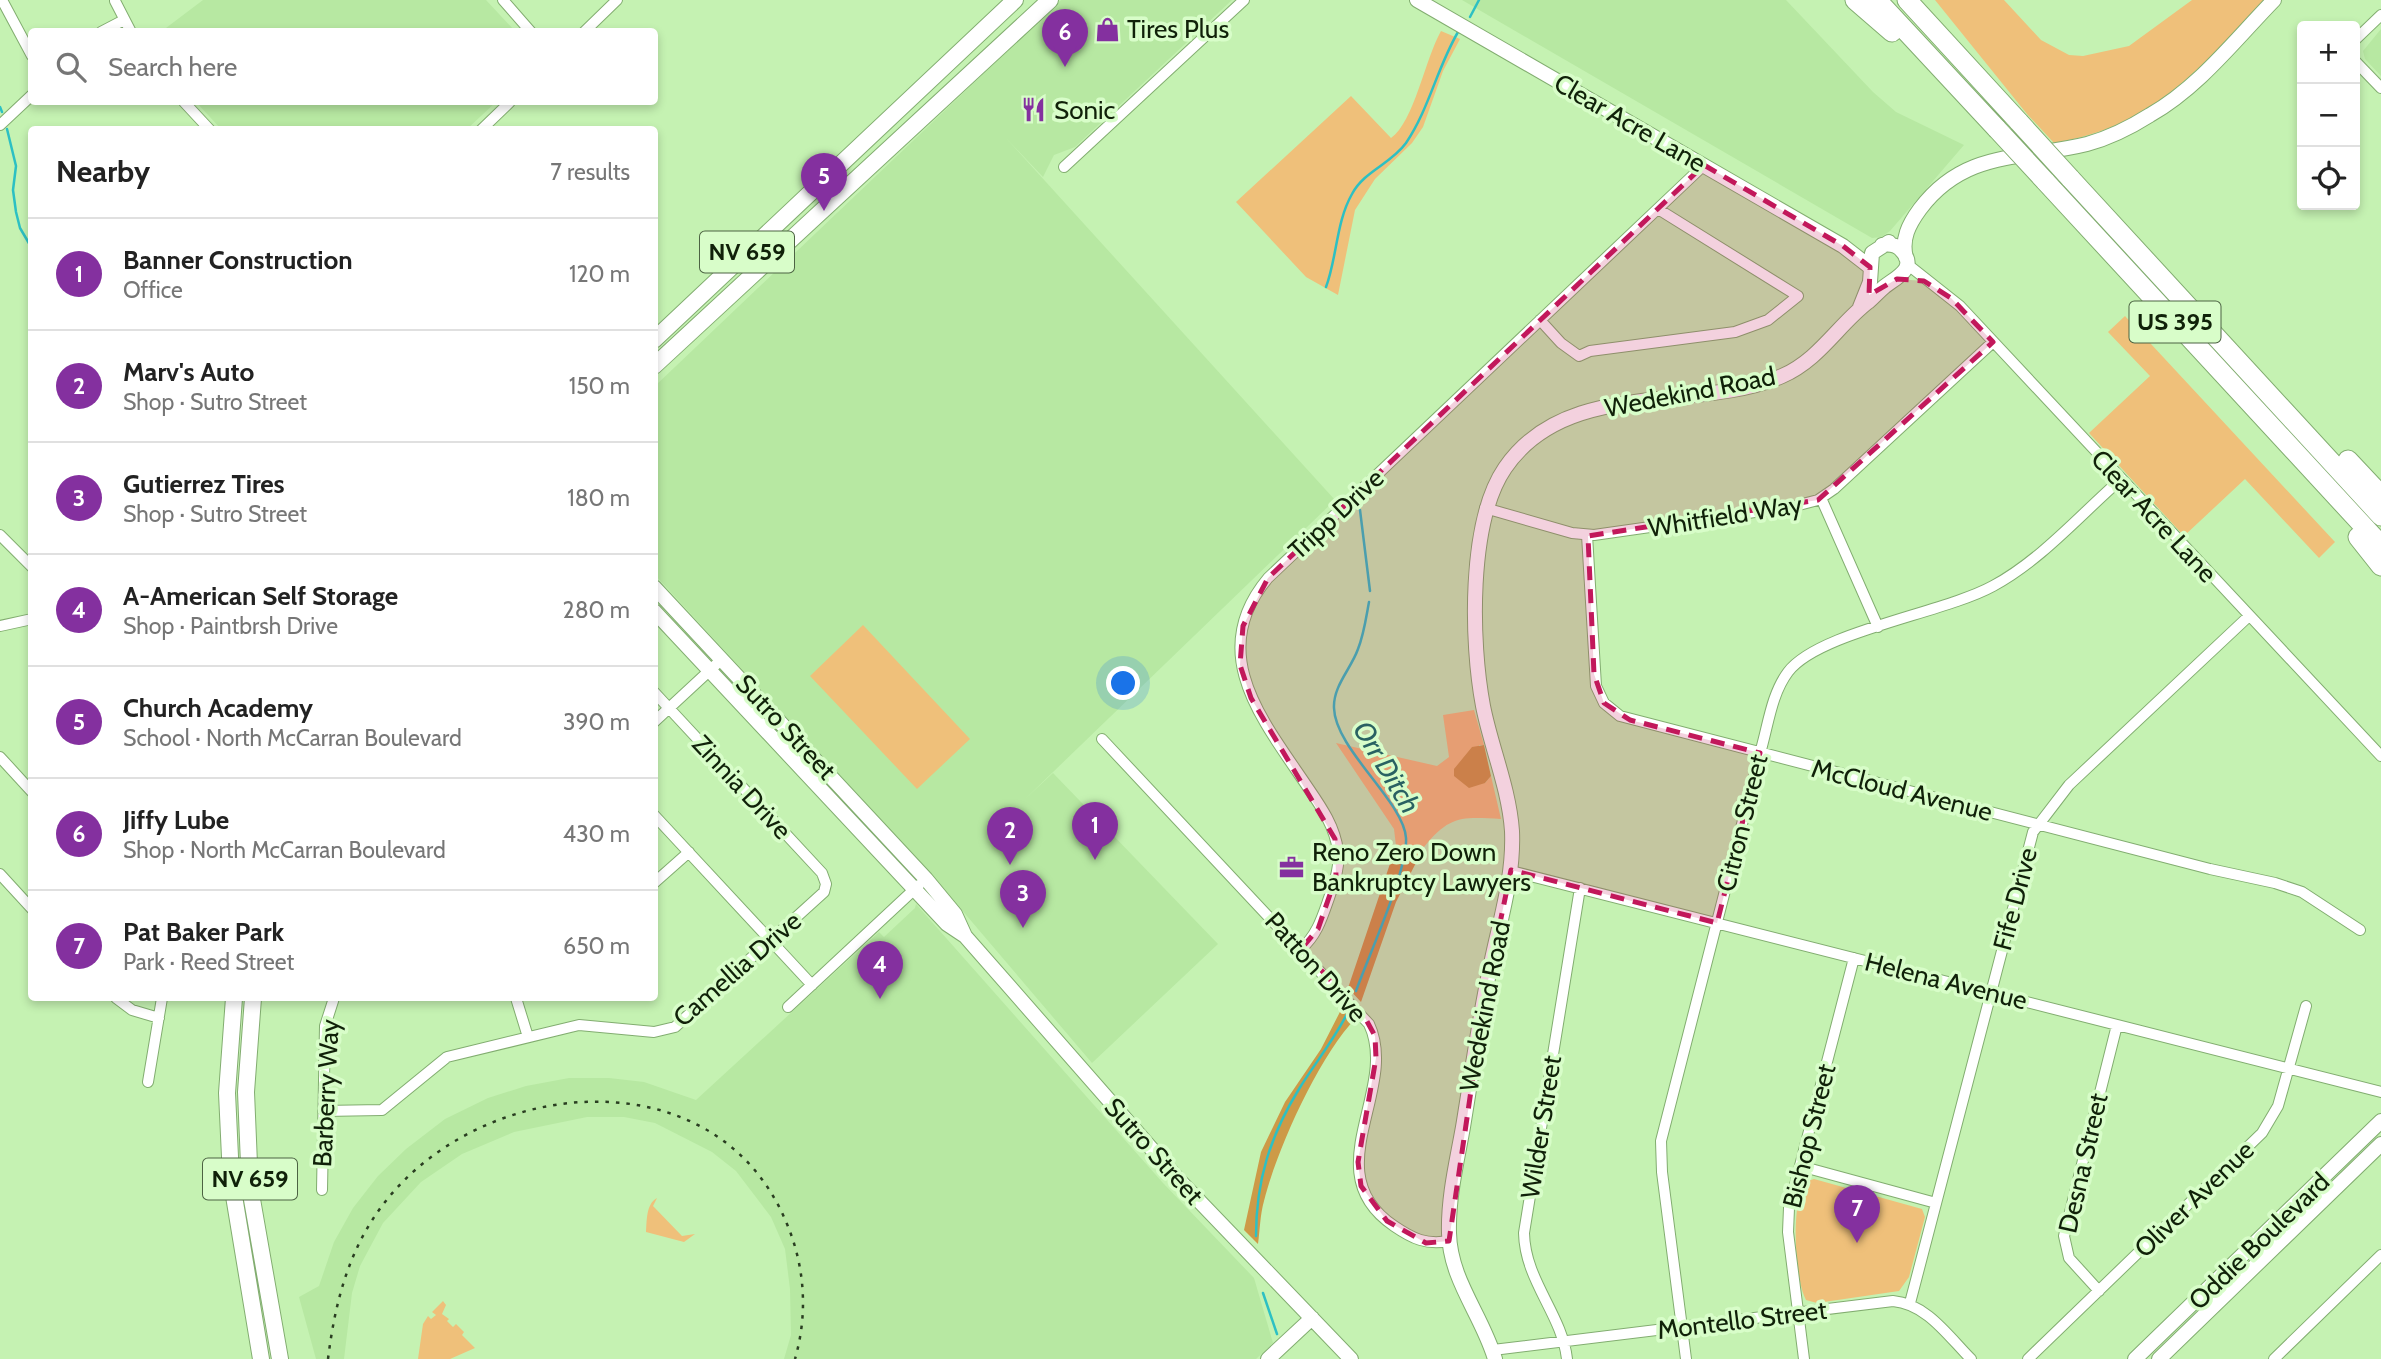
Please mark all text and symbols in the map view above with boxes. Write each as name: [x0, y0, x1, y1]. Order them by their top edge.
pin: 6: [1042, 9, 1088, 67]
place label: Tires Plus: [1127, 13, 1229, 45]
shop icon: Tires Plus: [1093, 15, 1121, 43]
map controls: [2297, 21, 2360, 210]
button: +: [2297, 21, 2360, 84]
search box: [28, 28, 658, 105]
icon: search: [52, 48, 90, 86]
text: Search here: [108, 51, 237, 83]
street label: Clear Acre Lane: [1548, 67, 1712, 179]
button: −: [2297, 84, 2360, 147]
place label: Sonic: [1054, 94, 1116, 126]
restaurant icon: Sonic: [1020, 96, 1048, 124]
button: locate: [2297, 147, 2360, 210]
text: Nearby: [56, 153, 150, 190]
pin: 5: [801, 153, 847, 211]
text: 7 results: [550, 158, 630, 186]
road number: NV 659: [700, 232, 794, 272]
text: Banner Construction: [123, 244, 353, 276]
text: 1: [75, 260, 83, 288]
text: 120 m: [569, 260, 630, 288]
text: Office: [123, 276, 183, 304]
road number: US 395: [2130, 302, 2220, 342]
text: Marv's Auto: [123, 356, 254, 388]
street label: Wedekind Road: [1602, 360, 1778, 424]
text: 2: [73, 372, 85, 400]
text: 150 m: [569, 372, 630, 400]
text: Shop · Sutro Street: [123, 388, 307, 416]
street label: Clear Acre Lane: [2084, 443, 2224, 589]
street label: Tripp Drive: [1282, 462, 1390, 566]
text: Gutierrez Tires: [123, 468, 285, 500]
text: 3: [73, 484, 85, 512]
text: 180 m: [567, 484, 630, 512]
street label: Whitfield Way: [1646, 488, 1804, 544]
text: Shop · Sutro Street: [123, 500, 307, 528]
text: A-American Self Storage: [123, 580, 398, 612]
text: 4: [72, 596, 86, 624]
text: 280 m: [563, 596, 630, 624]
text: Shop · Paintbrsh Drive: [123, 612, 338, 640]
your location: [1106, 666, 1140, 700]
street label: Sutro Street: [729, 668, 843, 786]
text: Church Academy: [123, 692, 313, 724]
text: 5: [73, 708, 85, 736]
text: 390 m: [563, 708, 630, 736]
water label: Orr Ditch: [1346, 715, 1428, 819]
text: School · North McCarran Boulevard: [123, 724, 462, 752]
street label: Zinnia Drive: [686, 728, 798, 846]
street label: Citron Street: [1709, 751, 1775, 895]
street label: McCloud Avenue: [1808, 752, 1996, 828]
pin: 1: [1072, 802, 1118, 860]
text: Jiffy Lube: [123, 804, 229, 836]
pin: 2: [987, 807, 1033, 865]
text: 6: [73, 820, 85, 848]
text: 430 m: [563, 820, 630, 848]
text: Shop · North McCarran Boulevard: [123, 836, 446, 864]
place label: Reno Zero Down Bankruptcy Lawyers: [1312, 836, 1531, 898]
street label: Fife Drive: [1986, 844, 2044, 954]
office icon: Reno Zero Down Bankruptcy Lawyers: [1278, 853, 1306, 881]
pin: 3: [1000, 870, 1046, 928]
street label: Camellia Drive: [666, 905, 808, 1033]
street label: Patton Drive: [1258, 905, 1374, 1029]
text: Pat Baker Park: [123, 916, 284, 948]
street label: Wedekind Road: [1453, 918, 1517, 1094]
text: 7: [73, 932, 85, 960]
text: 650 m: [563, 932, 630, 960]
pin: 4: [857, 941, 903, 999]
street label: Helena Avenue: [1862, 945, 2030, 1017]
text: Park · Reed Street: [123, 948, 294, 976]
street label: Barberry Way: [306, 1018, 346, 1168]
street label: Wilder Street: [1514, 1053, 1568, 1201]
street label: Bishop Street: [1776, 1060, 1842, 1211]
street label: Desna Street: [2051, 1090, 2115, 1236]
street label: Sutro Street: [1098, 1091, 1210, 1211]
street label: Oliver Avenue: [2128, 1134, 2260, 1264]
road number: NV 659: [203, 1158, 297, 1199]
street label: Oddie Boulevard: [2182, 1166, 2336, 1316]
pin: 7: [1834, 1185, 1880, 1243]
street label: Montello Street: [1655, 1294, 1829, 1346]

